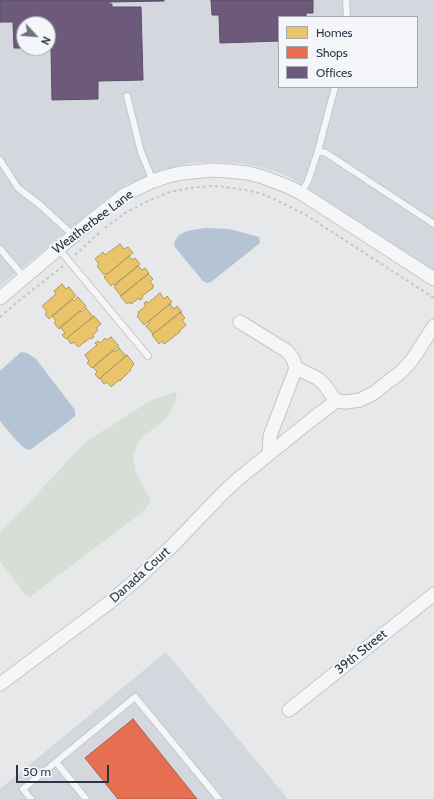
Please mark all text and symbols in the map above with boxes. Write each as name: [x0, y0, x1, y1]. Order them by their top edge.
north arrow: [16, 16, 56, 56]
legend: [278, 16, 418, 88]
text: Homes: [316, 25, 353, 40]
text: N: [38, 34, 54, 47]
text: Shops: [316, 45, 348, 60]
text: Offices: [316, 65, 352, 80]
street label: Weatherbee Lane: [50, 187, 136, 257]
street label: Danada Court: [107, 544, 173, 606]
street label: 39th Street: [332, 626, 390, 678]
scale bar: [18, 757, 111, 783]
text: 50 m: [23, 764, 51, 779]

